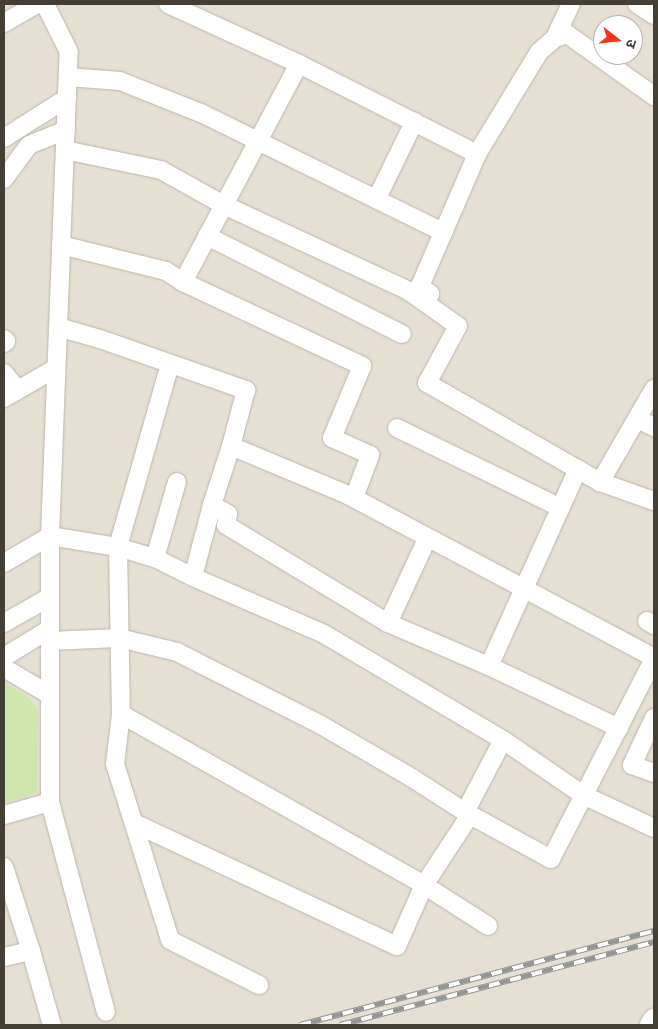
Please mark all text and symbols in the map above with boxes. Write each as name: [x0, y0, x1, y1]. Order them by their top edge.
north arrow: [593, 15, 643, 65]
text: उ: [623, 38, 641, 50]

